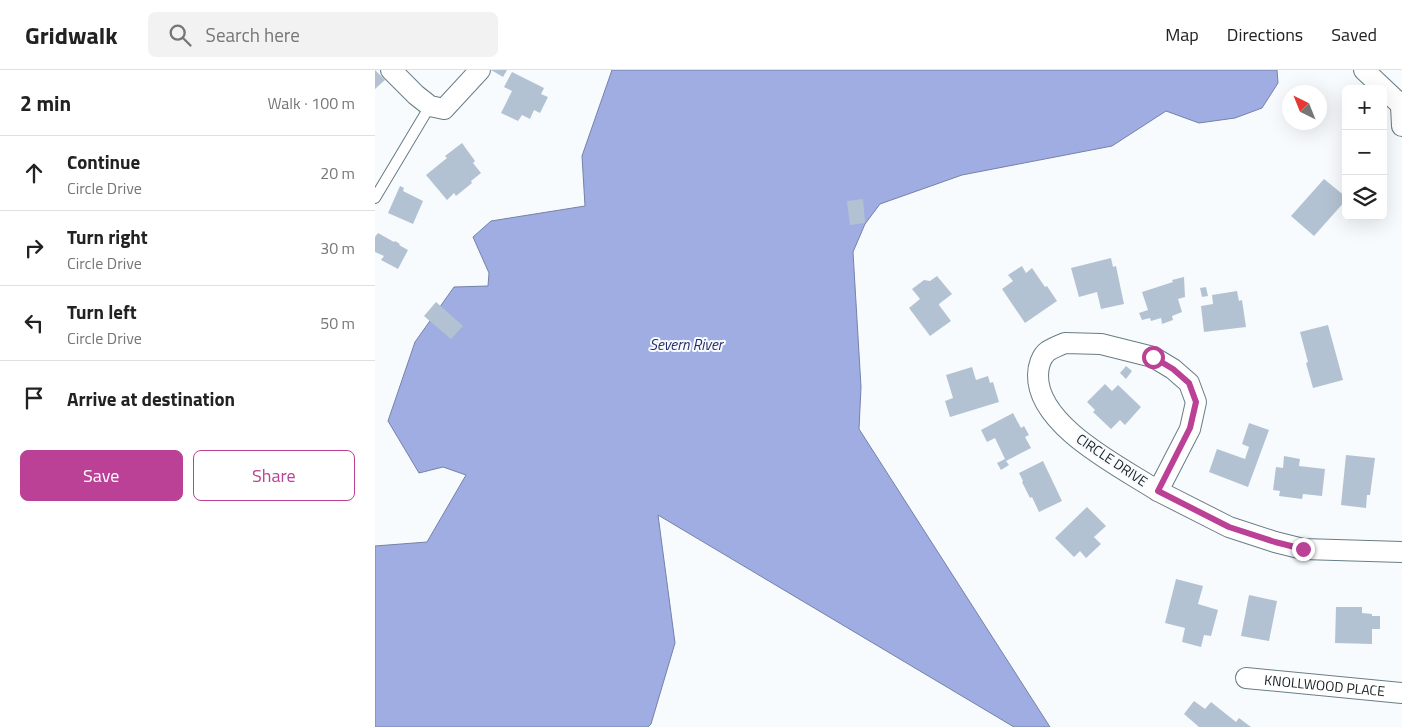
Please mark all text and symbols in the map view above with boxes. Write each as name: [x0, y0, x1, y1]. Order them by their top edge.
search box: [148, 12, 498, 57]
text: Gridwalk: [25, 17, 118, 53]
text: Search here: [206, 20, 300, 49]
icon: search: [166, 21, 194, 49]
text: Map: [1165, 21, 1199, 48]
text: Directions: [1227, 21, 1303, 48]
text: Saved: [1331, 21, 1377, 48]
north arrow: [1282, 85, 1327, 130]
map controls: [1342, 85, 1387, 220]
button: +: [1342, 85, 1387, 130]
text: 2 min: [20, 87, 71, 119]
text: Walk · 100 m: [267, 91, 355, 115]
button: −: [1342, 130, 1387, 175]
text: Continue: [67, 147, 140, 176]
icon: ahead: [20, 159, 48, 187]
text: 20 m: [320, 161, 355, 185]
button: layers: [1342, 175, 1387, 220]
text: Circle Drive: [67, 176, 142, 200]
text: Turn right: [67, 222, 148, 251]
icon: right: [20, 234, 48, 262]
text: 30 m: [320, 236, 355, 260]
text: Circle Drive: [67, 251, 142, 275]
text: Turn left: [67, 297, 137, 326]
icon: left: [20, 309, 48, 337]
text: 50 m: [320, 311, 355, 335]
text: Circle Drive: [67, 326, 142, 350]
water label: Severn River: [649, 333, 725, 356]
route start: [1142, 346, 1165, 369]
icon: arrive: [20, 384, 48, 412]
text: Arrive at destination: [67, 384, 235, 413]
street label: CIRCLE DRIVE: [1072, 428, 1152, 491]
button: Save: [20, 450, 183, 501]
button: Share: [193, 450, 355, 501]
route end: [1292, 538, 1315, 561]
street label: KNOLLWOOD PLACE: [1263, 669, 1386, 701]

